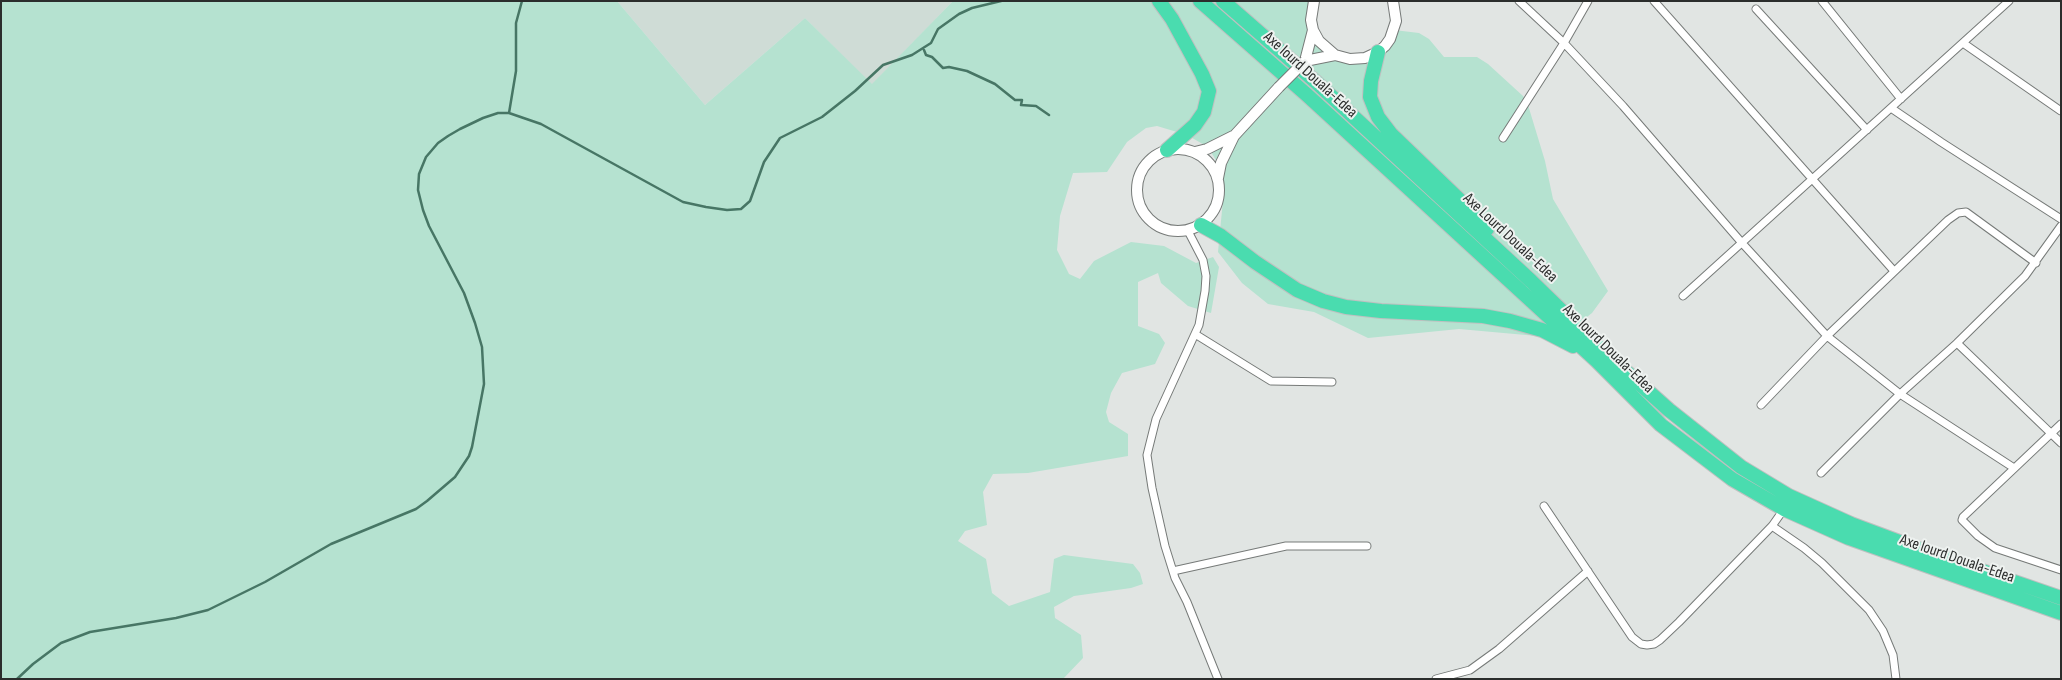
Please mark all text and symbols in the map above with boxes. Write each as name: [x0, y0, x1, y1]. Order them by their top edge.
street label: Axe lourd Douala-Edea: [1259, 28, 1361, 122]
street label: Axe Lourd Douala-Edea: [1459, 189, 1561, 287]
street label: Axe lourd Douala-Edea: [1558, 301, 1658, 397]
street label: Axe lourd Douala-Edea: [1897, 530, 2017, 588]

